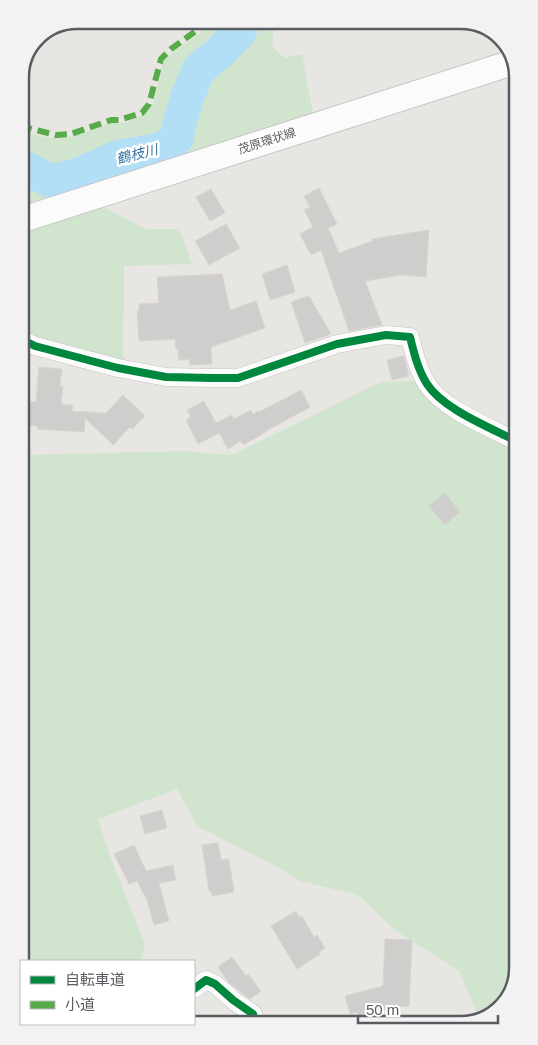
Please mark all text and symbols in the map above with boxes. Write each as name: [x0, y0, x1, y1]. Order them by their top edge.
street label: 茂原環状線: [236, 125, 298, 157]
water label: 鶴枝川: [115, 141, 161, 167]
legend: [20, 960, 195, 1025]
text: 自転車道: [65, 971, 125, 988]
scale bar: [358, 992, 498, 1024]
text: 小道: [65, 996, 95, 1013]
text: 50 m: [366, 1001, 399, 1018]

